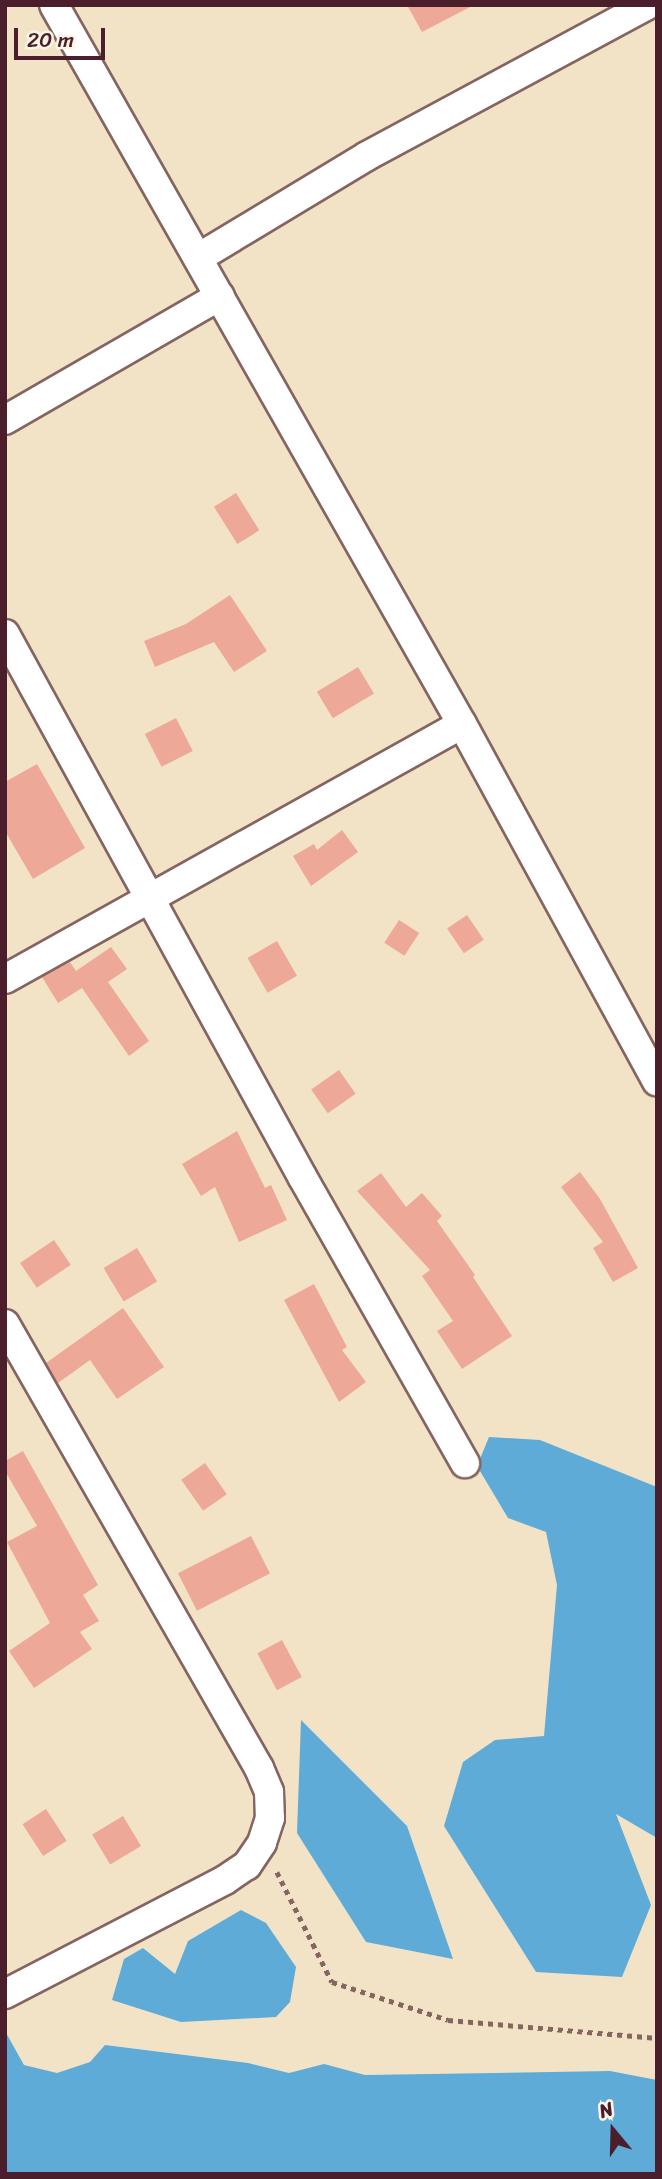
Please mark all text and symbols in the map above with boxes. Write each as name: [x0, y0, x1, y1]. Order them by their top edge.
scale bar: [18, 14, 108, 58]
text: 20 m: [27, 21, 74, 59]
text: N: [594, 2092, 618, 2127]
north arrow: [578, 2095, 648, 2165]

